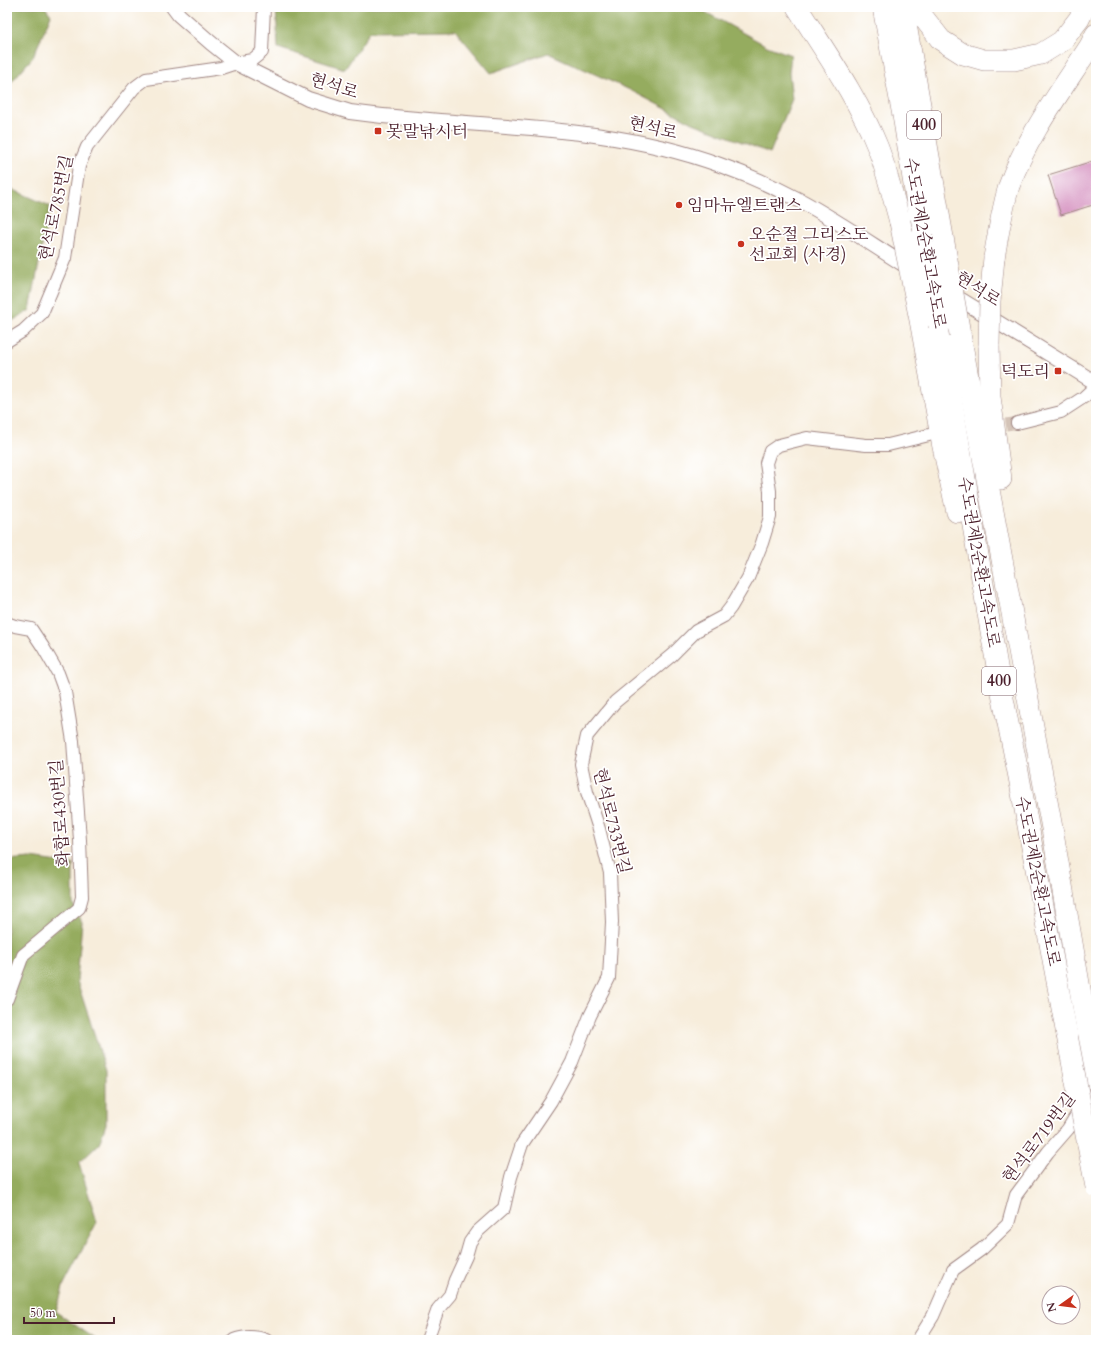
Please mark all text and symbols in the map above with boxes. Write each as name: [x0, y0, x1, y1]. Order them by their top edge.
street label: 현석로: [307, 68, 361, 104]
street label: 현석로: [626, 111, 680, 145]
road number: 400: [907, 111, 941, 139]
place label: 못말낚시터: [386, 120, 468, 143]
marker: 못말낚시터: [373, 126, 383, 136]
street label: 현석로785번길: [33, 153, 79, 263]
street label: 수도권제2순환고속도로: [899, 156, 951, 331]
place label: 임마뉴엘트랜스: [687, 194, 803, 217]
marker: 임마뉴엘트랜스: [674, 200, 684, 210]
place label: 오순절 그리스도 선교회 (사경): [749, 223, 869, 266]
marker: 오순절 그리스도 선교회 (사경): [736, 239, 746, 249]
street label: 현석로: [951, 266, 1005, 312]
place label: 덕도리: [1001, 360, 1050, 383]
marker: 덕도리: [1053, 366, 1063, 376]
street label: 수도권제2순환고속도로: [953, 475, 1005, 650]
road number: 400: [982, 667, 1016, 695]
street label: 화합로430번길: [45, 758, 75, 868]
street label: 현석로733번길: [588, 766, 636, 876]
street label: 수도권제2순환고속도로: [1010, 794, 1066, 969]
street label: 현석로719번길: [997, 1088, 1081, 1188]
north arrow: [1041, 1285, 1081, 1325]
scale bar: [24, 1299, 114, 1325]
text: N: [1043, 1300, 1060, 1314]
text: 50 m: [30, 1305, 57, 1321]

